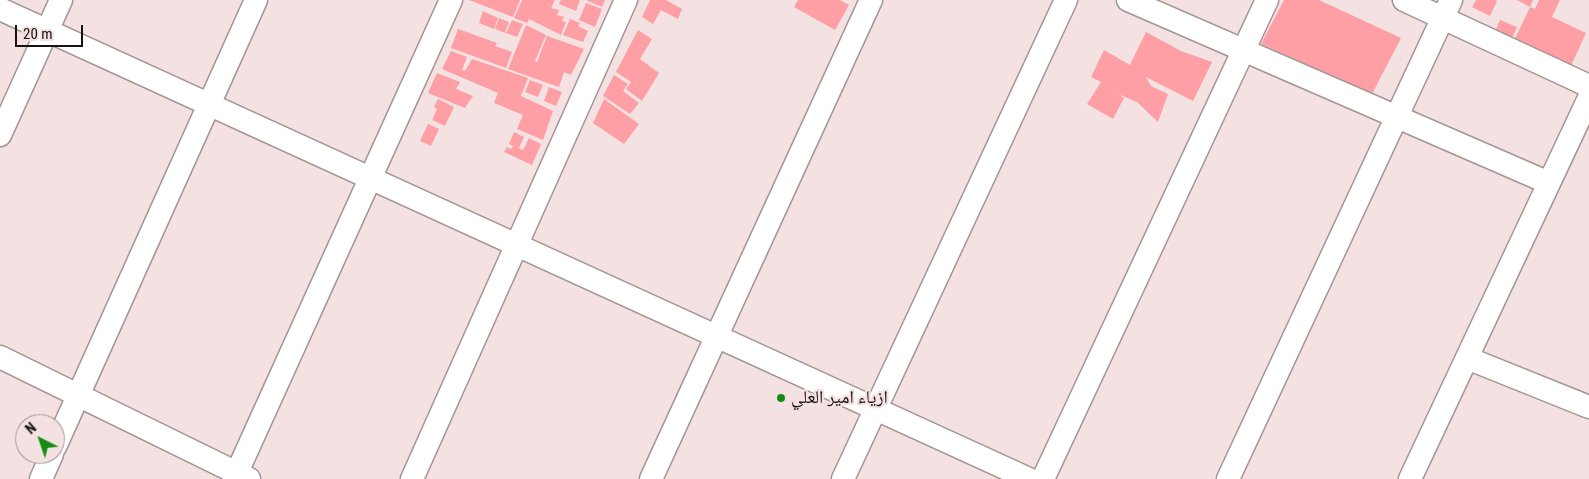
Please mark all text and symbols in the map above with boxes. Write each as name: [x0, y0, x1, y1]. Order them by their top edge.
scale bar: [18, 15, 85, 47]
text: 20 m: [23, 25, 53, 43]
place label: ازياء امير العلي: [791, 387, 888, 409]
marker: ازياء امير العلي: [775, 392, 787, 404]
north arrow: [15, 414, 65, 464]
text: N: [22, 420, 39, 437]

